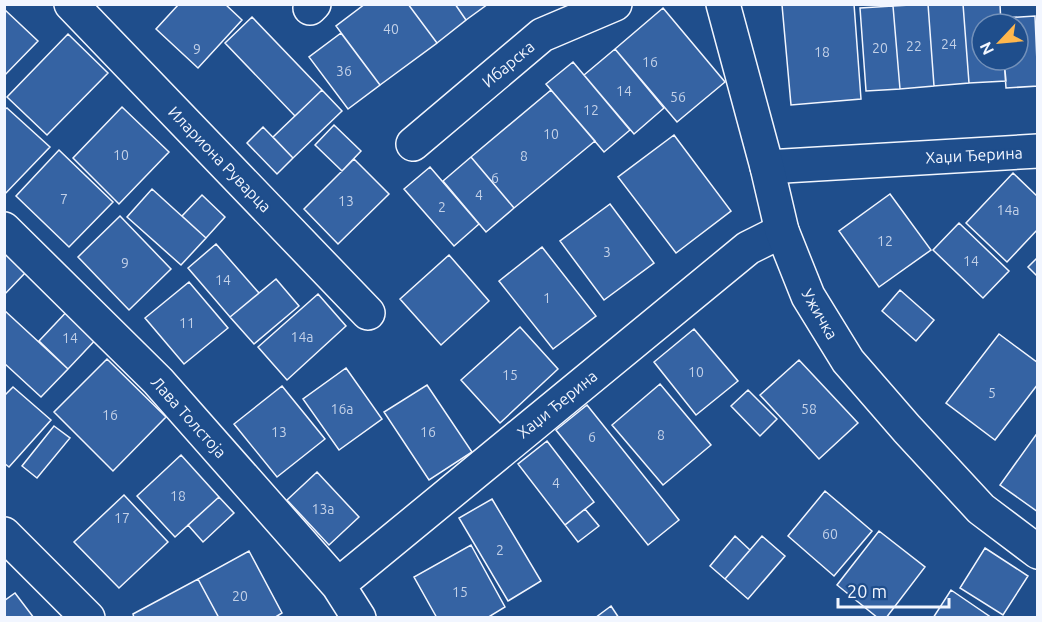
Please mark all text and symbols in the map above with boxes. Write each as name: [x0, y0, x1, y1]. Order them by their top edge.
north arrow: [970, 12, 1030, 72]
house number: 40: [383, 21, 399, 37]
house number: 24: [941, 36, 957, 52]
street label: Ибарска: [478, 37, 538, 91]
house number: 22: [906, 38, 922, 54]
text: N: [976, 39, 997, 58]
house number: 20: [872, 40, 888, 56]
house number: 9: [193, 41, 201, 57]
house number: 18: [814, 44, 830, 60]
house number: 16: [642, 54, 658, 70]
house number: 36: [336, 63, 352, 79]
house number: 14: [616, 83, 632, 99]
house number: 56: [670, 89, 686, 105]
street label: Илариона Руварца: [165, 102, 275, 216]
house number: 12: [583, 102, 599, 118]
house number: 10: [543, 126, 559, 142]
street label: Хаџи Ђерина: [925, 143, 1023, 167]
house number: 10: [113, 147, 129, 163]
house number: 8: [520, 148, 528, 164]
house number: 6: [491, 170, 499, 186]
house number: 4: [475, 187, 483, 203]
house number: 7: [60, 191, 68, 207]
house number: 13: [338, 193, 354, 209]
house number: 2: [438, 199, 446, 215]
house number: 14a: [997, 202, 1020, 218]
house number: 12: [877, 233, 893, 249]
house number: 3: [603, 244, 611, 260]
house number: 14: [963, 253, 979, 269]
house number: 9: [121, 255, 129, 271]
house number: 14: [215, 272, 231, 288]
street label: Ужичка: [798, 286, 842, 342]
house number: 1: [543, 290, 551, 306]
house number: 11: [179, 315, 195, 331]
house number: 14a: [291, 329, 314, 345]
house number: 14: [62, 330, 78, 346]
house number: 10: [688, 364, 704, 380]
street label: Хаџи Ђерина: [513, 366, 601, 442]
house number: 15: [502, 367, 518, 383]
street label: Лава Толстоја: [148, 373, 230, 461]
house number: 5: [988, 385, 996, 401]
house number: 16a: [331, 401, 354, 417]
house number: 58: [801, 401, 817, 417]
house number: 16: [102, 407, 118, 423]
house number: 13: [271, 424, 287, 440]
house number: 16: [420, 424, 436, 440]
house number: 8: [657, 427, 665, 443]
house number: 6: [588, 429, 596, 445]
house number: 4: [552, 475, 560, 491]
house number: 18: [170, 488, 186, 504]
house number: 13a: [312, 501, 335, 517]
house number: 17: [114, 510, 130, 526]
house number: 60: [822, 526, 838, 542]
house number: 2: [496, 542, 504, 558]
scale bar: [838, 571, 949, 609]
text: 20 m: [847, 581, 887, 601]
house number: 15: [452, 584, 468, 600]
house number: 20: [232, 588, 248, 604]

